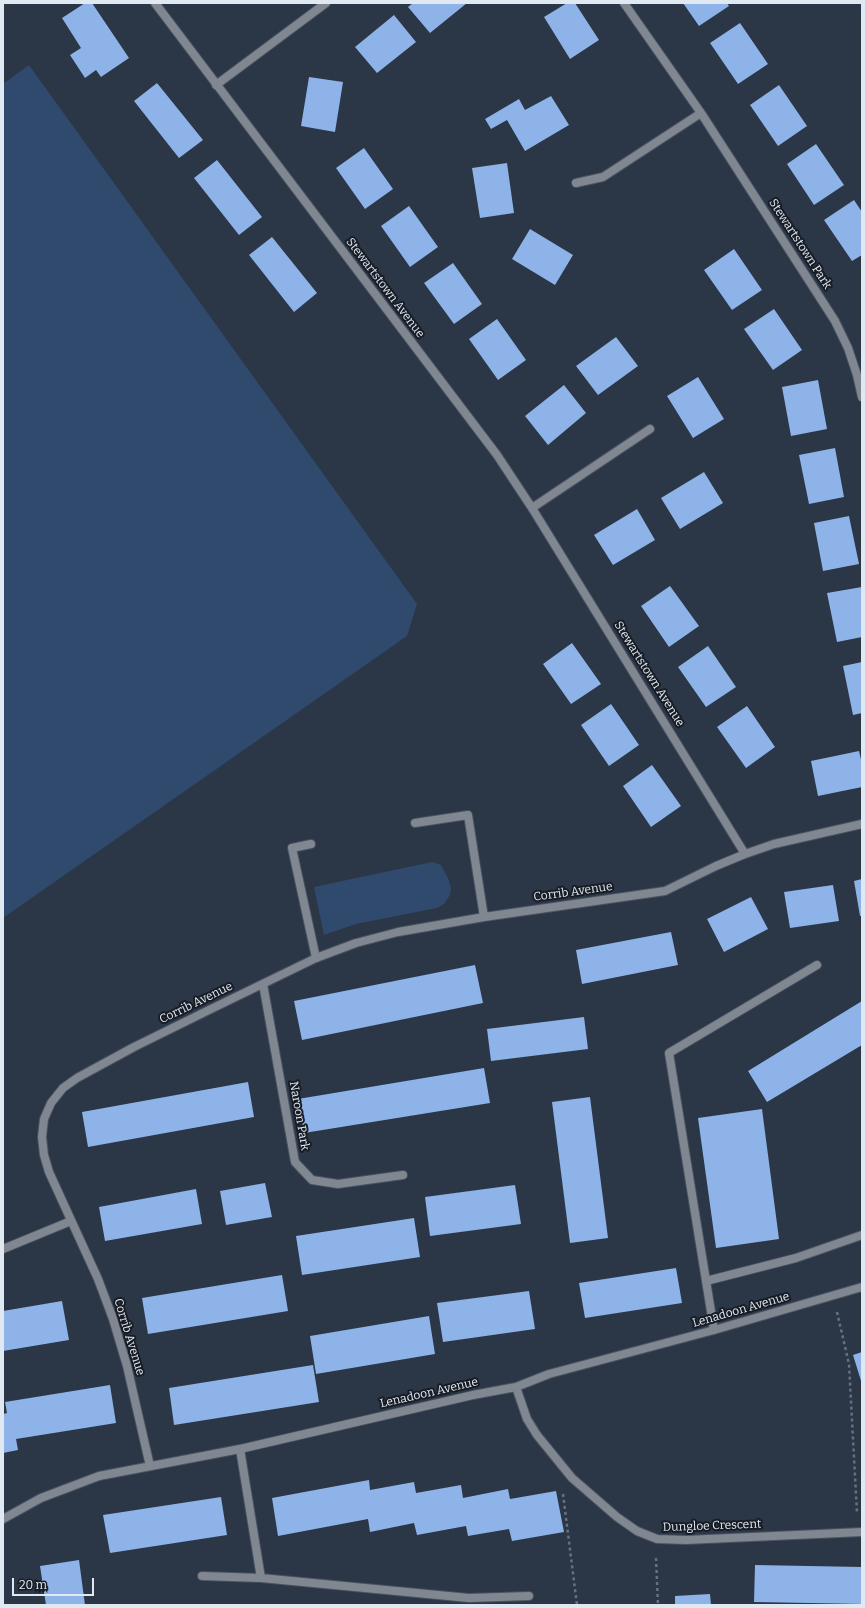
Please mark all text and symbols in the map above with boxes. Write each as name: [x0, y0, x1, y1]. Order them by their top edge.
street label: Stewartstown Park: [766, 196, 834, 292]
street label: Stewartstown Avenue: [343, 235, 427, 341]
street label: Stewartstown Avenue: [611, 619, 687, 729]
street label: Corrib Avenue: [533, 879, 613, 905]
street label: Corrib Avenue: [157, 979, 235, 1027]
street label: Naroon Park: [286, 1080, 312, 1152]
street label: Lenadoon Avenue: [691, 1289, 791, 1331]
street label: Corrib Avenue: [110, 1297, 148, 1377]
street label: Lenadoon Avenue: [379, 1375, 479, 1411]
street label: Dungloe Crescent: [663, 1517, 761, 1535]
scale bar: [14, 1570, 96, 1596]
text: 20 m: [19, 1578, 47, 1592]

